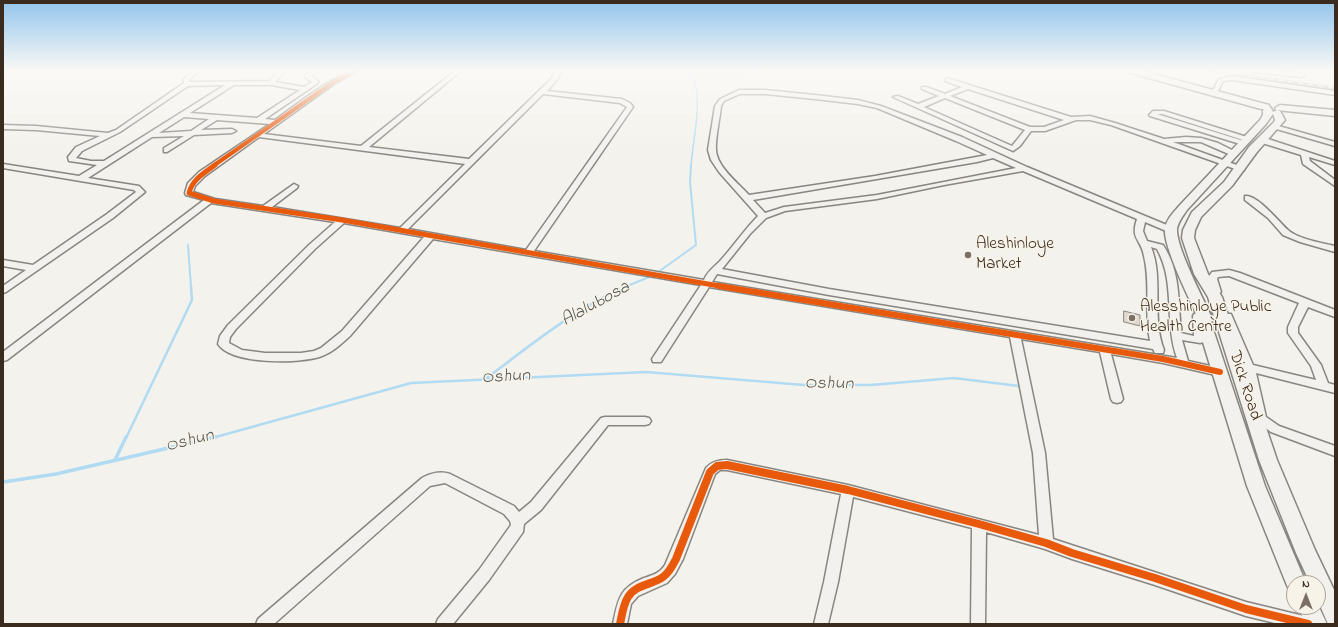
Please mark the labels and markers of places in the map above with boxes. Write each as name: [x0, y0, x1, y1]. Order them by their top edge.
place label: Aleshinloye Market: [976, 235, 1054, 275]
marker: Aleshinloye Market: [963, 250, 973, 260]
place label: Alesshinloye Public Health Centre: [1140, 298, 1271, 338]
marker: Alesshinloye Public Health Centre: [1127, 313, 1137, 323]

